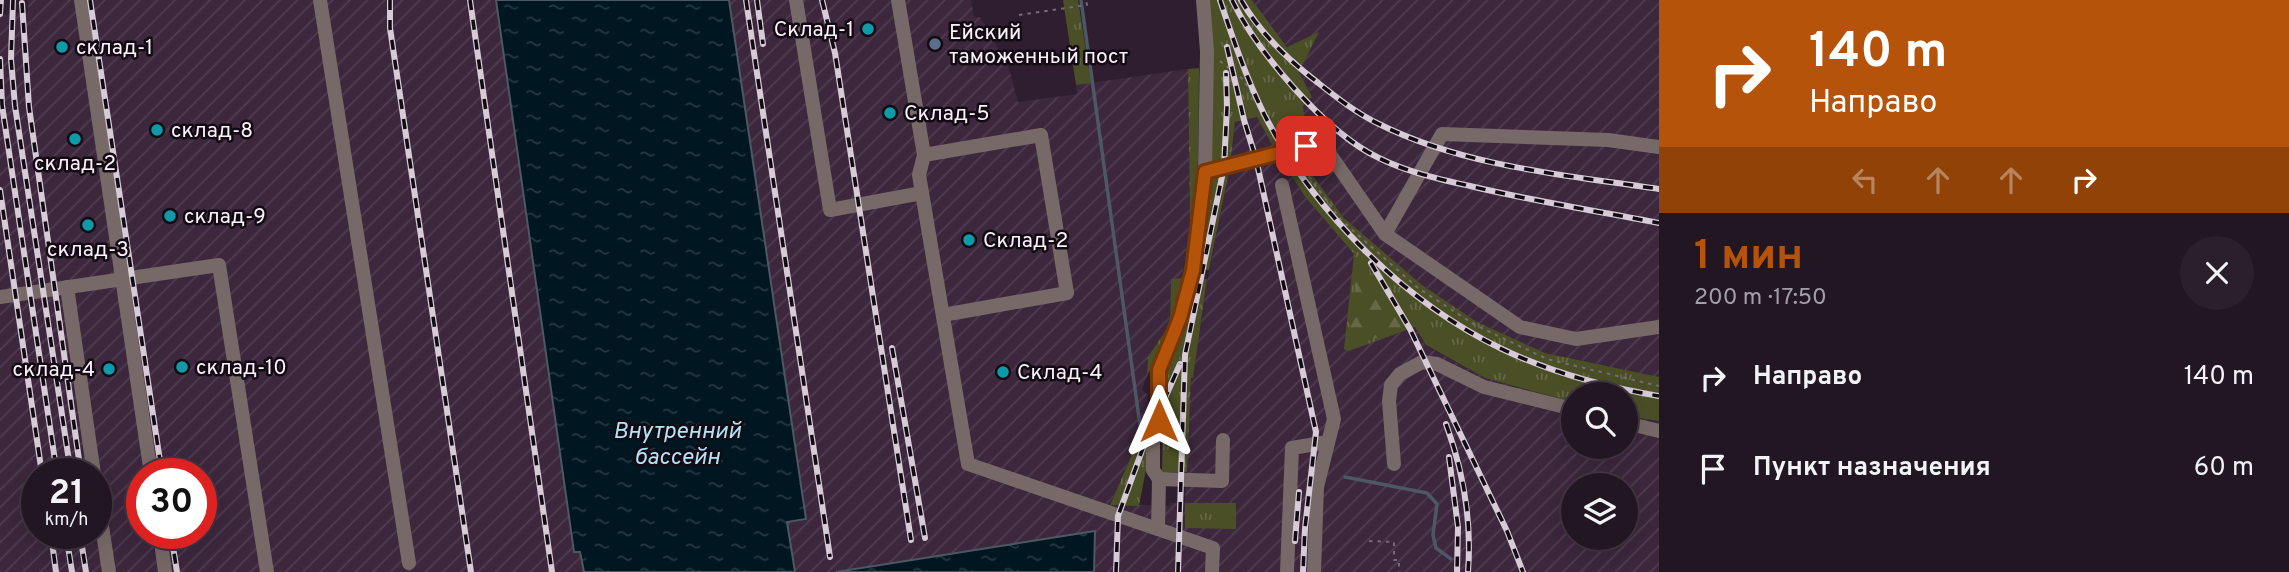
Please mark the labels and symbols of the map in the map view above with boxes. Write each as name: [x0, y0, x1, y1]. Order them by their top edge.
place label: Склад-1: [774, 17, 854, 44]
place label: Ейский таможенный пост: [949, 20, 1128, 71]
marker: Склад-1: [860, 21, 876, 37]
place label: склад-1: [76, 35, 153, 62]
marker: Ейский таможенный пост: [927, 36, 943, 52]
marker: склад-1: [54, 39, 70, 55]
place label: Склад-5: [904, 101, 989, 128]
marker: Склад-5: [882, 105, 898, 121]
pin: [1276, 116, 1336, 176]
place label: склад-8: [171, 118, 253, 145]
marker: склад-8: [149, 122, 165, 138]
marker: склад-2: [67, 131, 83, 147]
place label: склад-2: [34, 151, 116, 178]
place label: склад-9: [184, 204, 266, 231]
marker: склад-9: [162, 208, 178, 224]
marker: склад-3: [80, 217, 96, 233]
place label: Склад-2: [983, 228, 1068, 255]
marker: Склад-2: [961, 232, 977, 248]
place label: склад-3: [47, 237, 129, 264]
place label: склад-10: [196, 355, 287, 382]
place label: склад-4: [13, 357, 95, 384]
marker: склад-10: [174, 359, 190, 375]
place label: Склад-4: [1017, 360, 1102, 387]
marker: склад-4: [101, 361, 117, 377]
marker: Склад-4: [995, 364, 1011, 380]
position arrow: [1122, 384, 1196, 458]
water label: Внутренний бассейн: [613, 418, 742, 473]
speed limit sign: 30: [126, 458, 217, 549]

